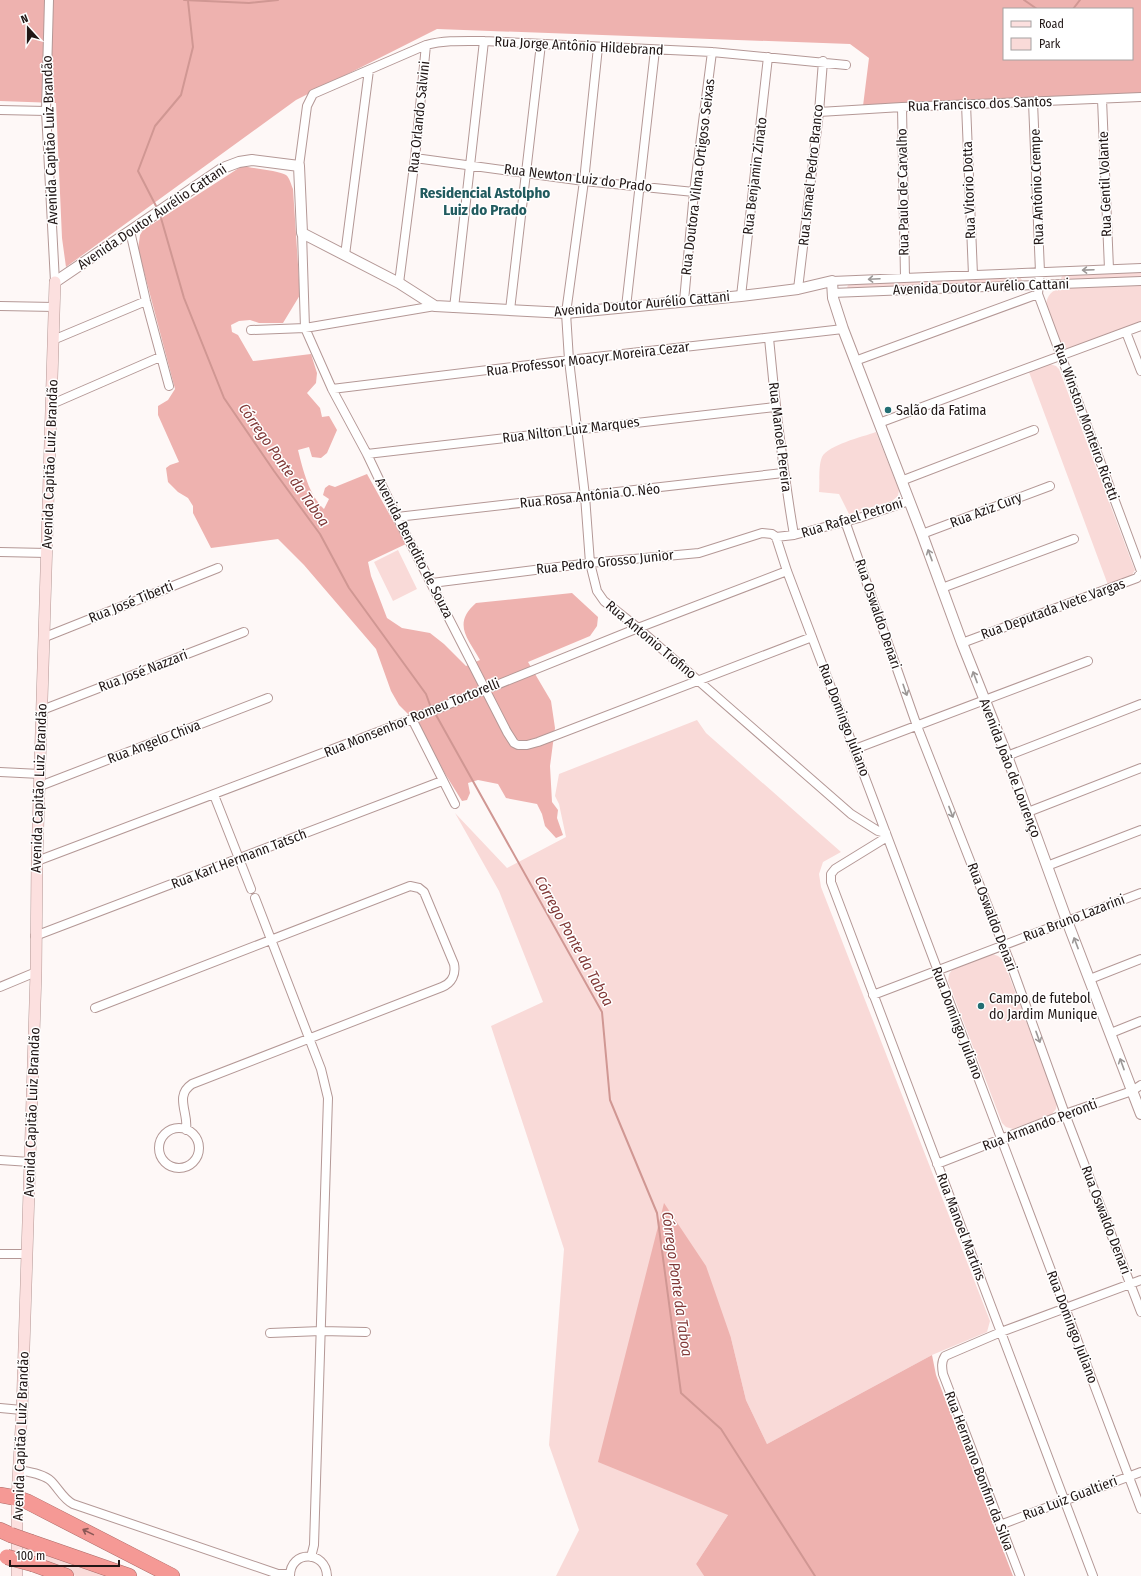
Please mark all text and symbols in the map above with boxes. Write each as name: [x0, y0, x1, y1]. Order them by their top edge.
north arrow: [8, 8, 48, 48]
legend: [1003, 8, 1133, 60]
text: N: [19, 12, 30, 26]
text: Road: [1039, 17, 1064, 31]
street label: Rua Jorge Antônio Hildebrand: [494, 33, 664, 59]
text: Park: [1039, 37, 1061, 51]
street label: Avenida Capitão Luiz Brandão: [39, 55, 61, 225]
street label: Rua Orlando Salvini: [405, 60, 433, 174]
street label: Rua Doutora Vilma Ortigoso Seixas: [678, 78, 718, 276]
street label: Rua Francisco dos Santos: [908, 93, 1052, 115]
street label: Rua Ismael Pedro Branco: [795, 103, 827, 247]
street label: Rua Benjamin Zinato: [739, 116, 771, 236]
street label: Rua Paulo de Carvalho: [893, 128, 913, 256]
street label: Rua Antônio Crempe: [1026, 128, 1048, 246]
street label: Rua Gentil Volante: [1095, 131, 1115, 237]
street label: Rua Vitorio Dotta: [959, 141, 979, 239]
street label: Rua Newton Luiz do Prado: [503, 160, 653, 196]
street label: Avenida Doutor Aurélio Cattani: [74, 161, 230, 273]
district label: Residencial Astolpho Luiz do Prado: [420, 184, 550, 219]
one-way arrow: [1082, 267, 1095, 274]
street label: Avenida Doutor Aurélio Cattani: [893, 275, 1069, 299]
one-way arrow: [868, 276, 881, 283]
street label: Avenida Doutor Aurélio Cattani: [553, 288, 731, 320]
street label: Rua Professor Moacyr Moreira Cezar: [485, 338, 691, 380]
street label: Rua Winston Monteiro Ricetti: [1050, 341, 1122, 503]
street label: Avenida Capitão Luiz Brandão: [39, 379, 61, 549]
street label: Rua Manoel Pereira: [765, 381, 795, 493]
water label: Córrego Ponte da Taboa: [235, 400, 333, 530]
place label: Salão da Fatima: [896, 402, 986, 419]
marker: Salão da Fatima: [883, 405, 893, 415]
street label: Rua Nilton Luiz Marques: [502, 413, 640, 447]
street label: Avenida Benedito de Souza: [371, 475, 457, 621]
street label: Rua Rosa Antônia O. Néo: [519, 480, 661, 512]
street label: Rua Aziz Cury: [948, 488, 1025, 531]
street label: Rua Rafael Petroni: [799, 494, 905, 542]
street label: Rua Pedro Grosso Junior: [535, 546, 675, 578]
one-way arrow: [926, 549, 933, 562]
street label: Rua Oswaldo Denari: [851, 557, 905, 671]
street label: Rua Deputada Ivete Vargas: [978, 575, 1128, 643]
street label: Rua José Tiberti: [86, 577, 176, 627]
street label: Rua Antonio Trofino: [602, 597, 700, 683]
street label: Rua José Nazzari: [96, 646, 190, 696]
street label: Rua Domingo Juliano: [815, 661, 873, 779]
one-way arrow: [971, 672, 979, 684]
street label: Rua Monsenhor Romeu Tortorelli: [322, 675, 502, 761]
one-way arrow: [902, 684, 909, 697]
street label: Avenida João de Lourenço: [976, 696, 1044, 840]
street label: Avenida Capitão Luiz Brandão: [28, 703, 50, 873]
street label: Rua Angelo Chiva: [105, 716, 203, 768]
one-way arrow: [947, 805, 955, 817]
street label: Rua Karl Hermann Tatsch: [169, 825, 309, 893]
street label: Rua Oswaldo Denari: [963, 860, 1021, 974]
water label: Córrego Ponte da Taboa: [531, 873, 617, 1009]
street label: Rua Bruno Lazarini: [1021, 891, 1127, 945]
one-way arrow: [1071, 937, 1079, 949]
street label: Rua Domingo Juliano: [928, 964, 986, 1082]
place label: Campo de futebol do Jardim Munique: [989, 990, 1097, 1023]
marker: Campo de futebol do Jardim Munique: [976, 1001, 986, 1011]
street label: Avenida Capitão Luiz Brandão: [21, 1027, 43, 1197]
one-way arrow: [1035, 1031, 1042, 1044]
one-way arrow: [1118, 1058, 1125, 1071]
street label: Rua Armando Peronti: [980, 1095, 1100, 1155]
street label: Rua Oswaldo Denari: [1077, 1163, 1135, 1277]
street label: Rua Manoel Martins: [933, 1171, 989, 1283]
water label: Córrego Ponte da Taboa: [658, 1210, 696, 1358]
street label: Rua Domingo Juliano: [1043, 1268, 1101, 1386]
street label: Avenida Capitão Luiz Brandão: [10, 1351, 32, 1521]
street label: Rua Hermano Bonfim da Silva: [941, 1389, 1017, 1553]
street label: Rua Luiz Gualtieri: [1020, 1472, 1120, 1524]
one-way arrow: [82, 1528, 94, 1536]
scale bar: [10, 1542, 119, 1568]
text: 100 m: [16, 1549, 45, 1563]

